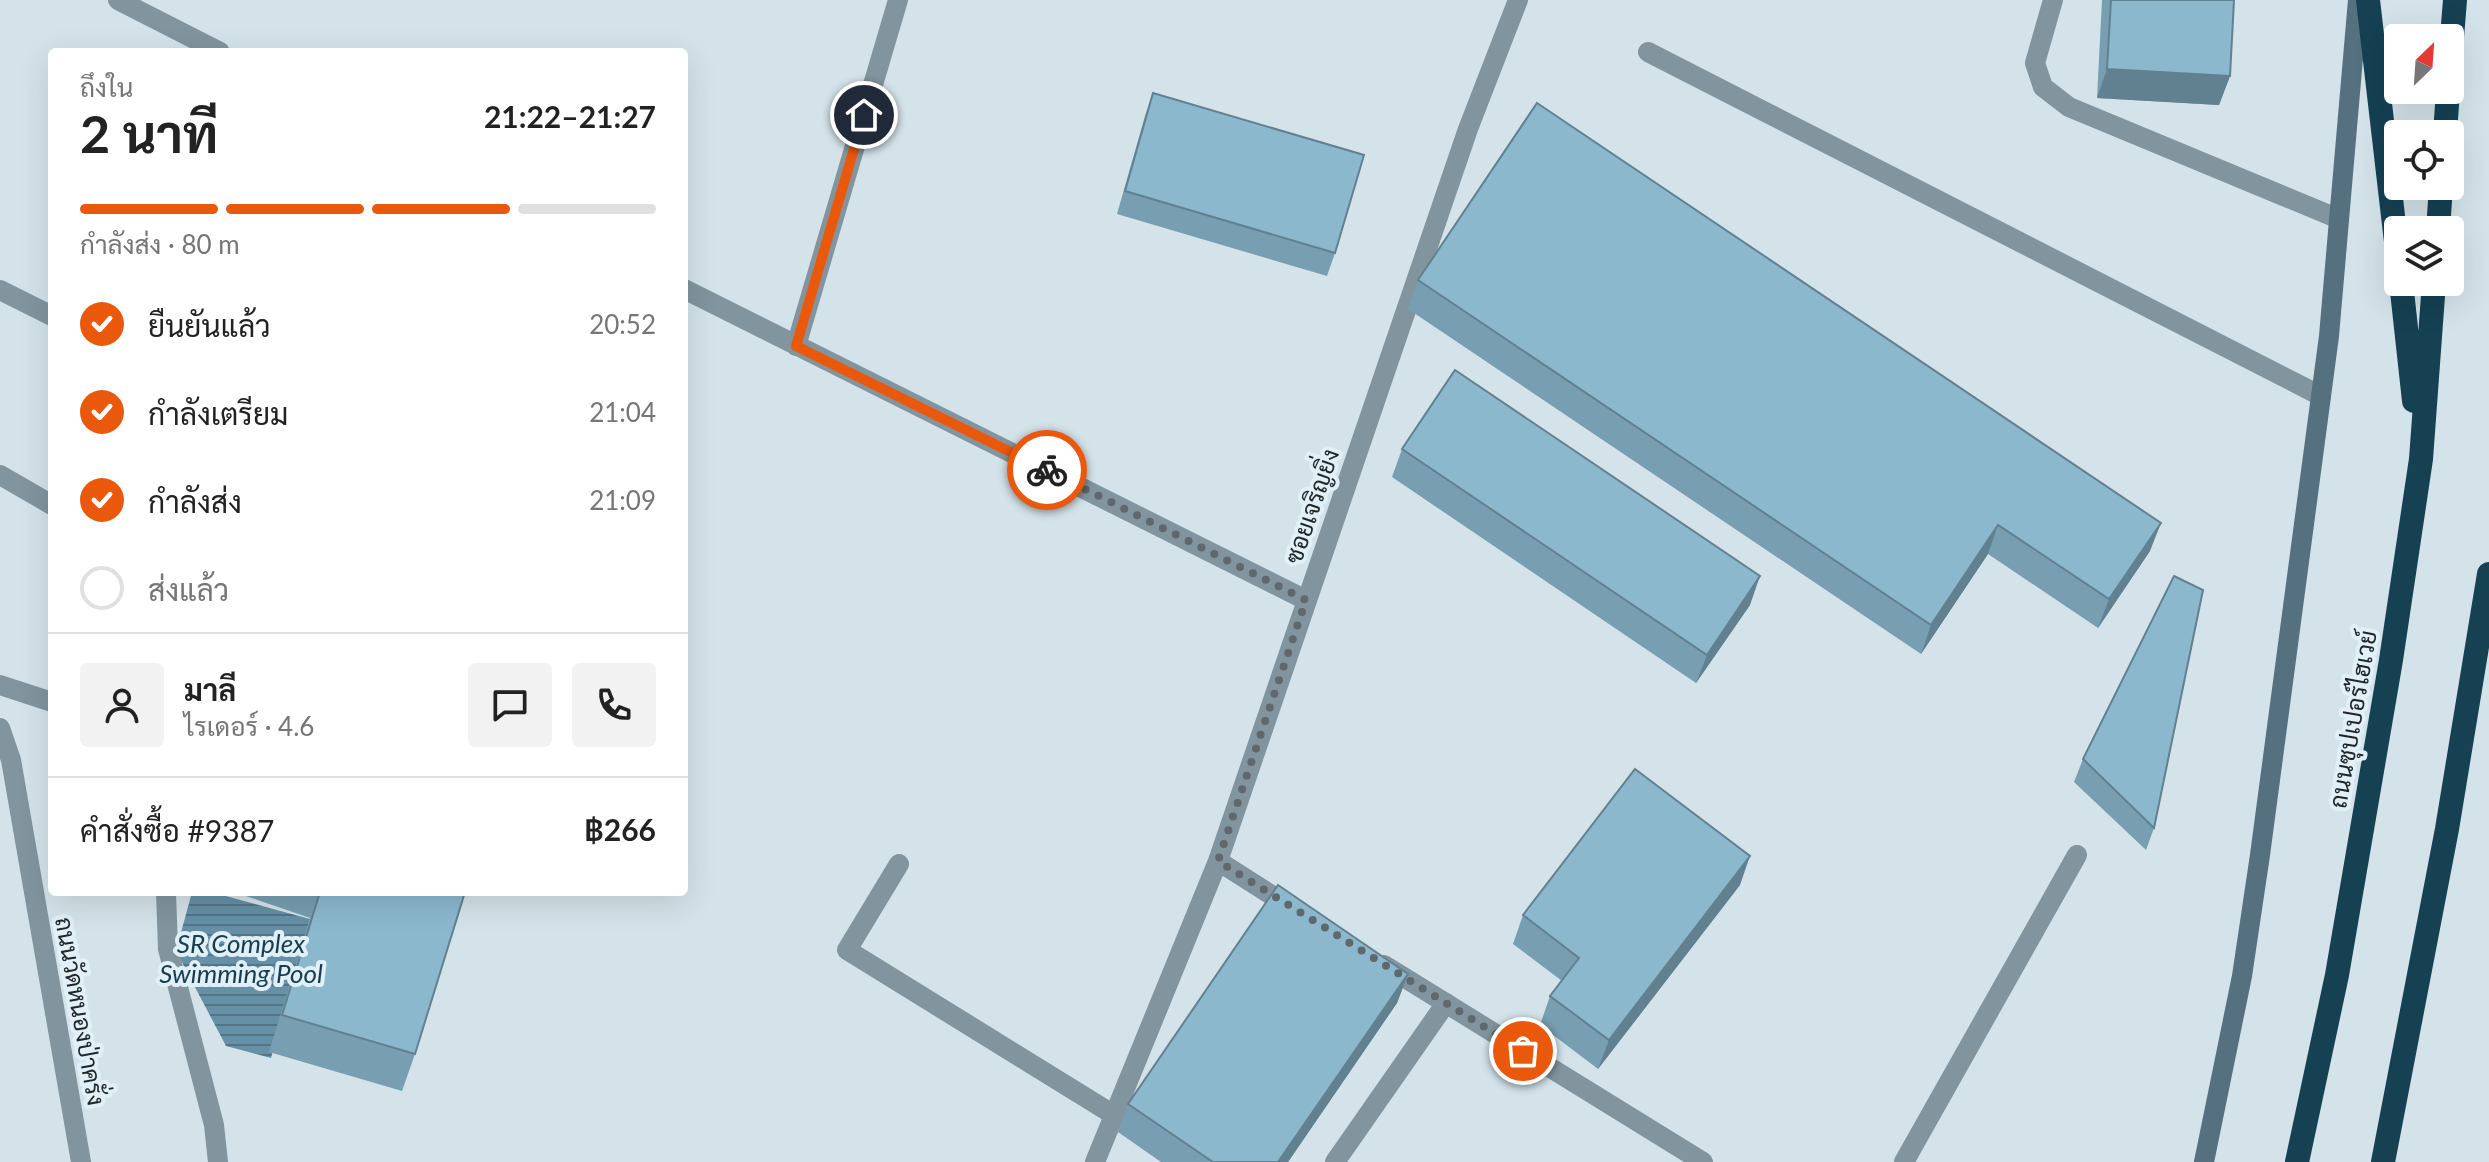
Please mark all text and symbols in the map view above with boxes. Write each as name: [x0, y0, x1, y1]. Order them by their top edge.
north arrow: [2384, 24, 2464, 104]
map controls: [2384, 24, 2464, 296]
text: ถึงใน: [80, 71, 133, 103]
pin: [830, 81, 898, 149]
icon: home: [842, 93, 886, 137]
text: 21:22–21:27: [484, 98, 656, 134]
text: 2 นาที: [80, 102, 218, 164]
button: locate: [2384, 120, 2464, 200]
button: layers: [2384, 216, 2464, 296]
text: กำลังส่ง · 80 m: [80, 228, 240, 260]
icon: check: [80, 302, 124, 346]
text: ยืนยันแล้ว: [148, 307, 271, 343]
text: 20:52: [589, 308, 656, 340]
icon: check: [80, 390, 124, 434]
text: กำลังเตรียม: [148, 395, 288, 431]
text: 21:04: [589, 396, 656, 428]
courier: [1007, 430, 1087, 510]
street label: ซอยเจริญยิ่ง: [1274, 443, 1345, 568]
icon: bike: [1025, 448, 1069, 492]
icon: check: [80, 478, 124, 522]
text: กำลังส่ง: [148, 483, 242, 519]
text: 21:09: [589, 484, 656, 516]
text: ส่งแล้ว: [148, 571, 229, 607]
street label: ถนนซุปเปอร์ไฮเวย์: [2322, 628, 2385, 811]
button: person: [80, 663, 164, 747]
button: chat: [468, 663, 552, 747]
button: phone: [572, 663, 656, 747]
text: มาลี: [184, 671, 236, 707]
text: ไรเดอร์ · 4.6: [184, 710, 314, 742]
text: ฿266: [584, 811, 656, 847]
text: คำสั่งซื้อ #9387: [80, 812, 274, 848]
street label: ถนนวัดหนองป่าครั่ง: [50, 914, 116, 1108]
water label: SR Complex Swimming Pool: [159, 927, 323, 989]
pin: [1489, 1017, 1557, 1085]
icon: bag: [1501, 1029, 1545, 1073]

